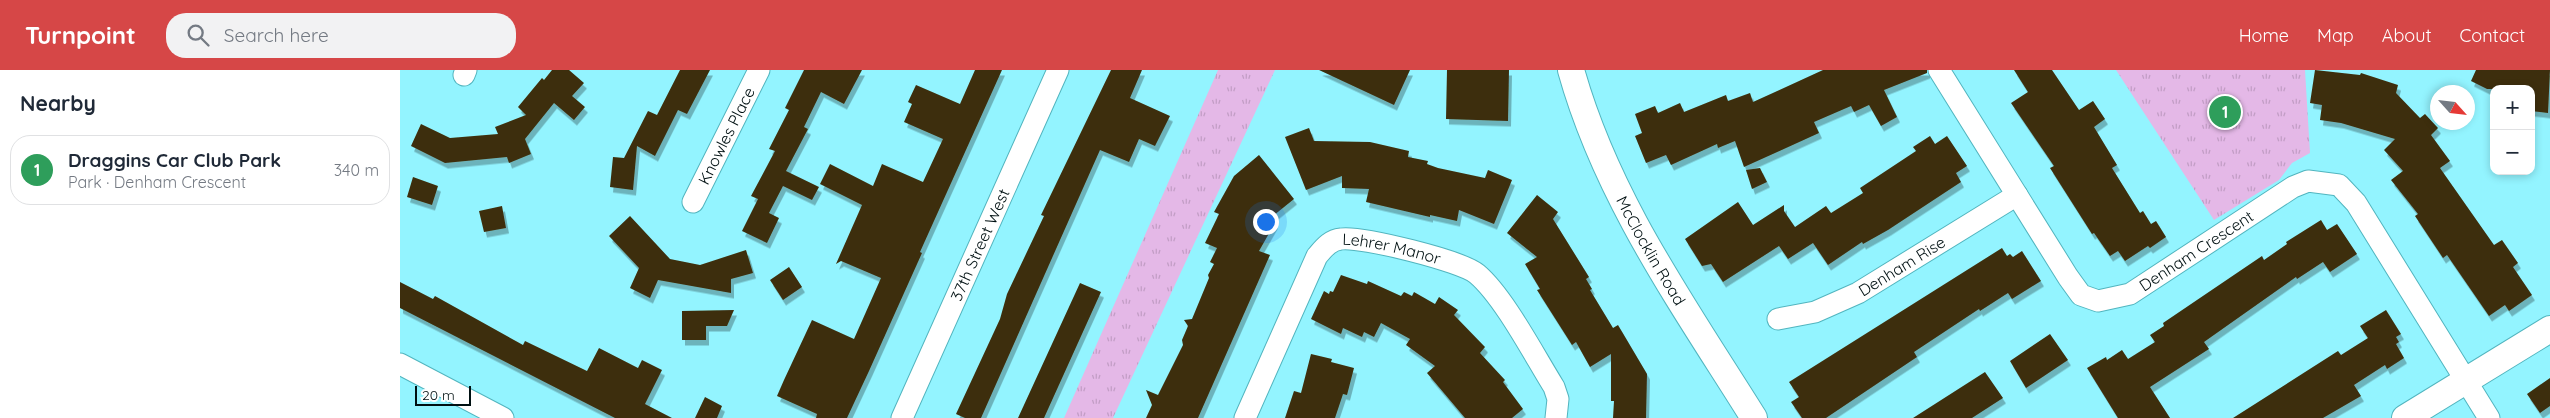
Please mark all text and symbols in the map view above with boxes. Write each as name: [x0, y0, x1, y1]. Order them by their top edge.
search box: [166, 13, 516, 58]
text: Turnpoint: [25, 20, 136, 50]
icon: search: [184, 21, 212, 49]
text: Search here: [224, 23, 329, 47]
text: Home: [2239, 24, 2289, 47]
text: Map: [2317, 24, 2354, 47]
text: About: [2382, 24, 2432, 47]
text: Contact: [2460, 24, 2525, 47]
street label: Knowles Place: [693, 84, 759, 188]
north arrow: [2430, 85, 2475, 130]
map controls: [2490, 85, 2535, 175]
button: +: [2490, 85, 2535, 130]
text: Nearby: [20, 90, 96, 116]
pin: 1: [2209, 93, 2241, 131]
button: −: [2490, 130, 2535, 175]
text: Draggins Car Club Park: [68, 148, 281, 172]
text: 1: [34, 160, 40, 180]
text: 340 m: [334, 160, 379, 180]
text: Park · Denham Crescent: [68, 172, 246, 192]
street label: 37th Street West: [946, 185, 1014, 304]
street label: McClocklin Road: [1612, 193, 1690, 309]
street label: Denham Crescent: [2135, 206, 2257, 295]
your location: [1253, 209, 1279, 235]
street label: Lehrer Manor: [1342, 229, 1443, 268]
street label: Denham Rise: [1855, 232, 1949, 300]
scale bar: [415, 383, 471, 406]
text: 20 m: [422, 386, 455, 404]

